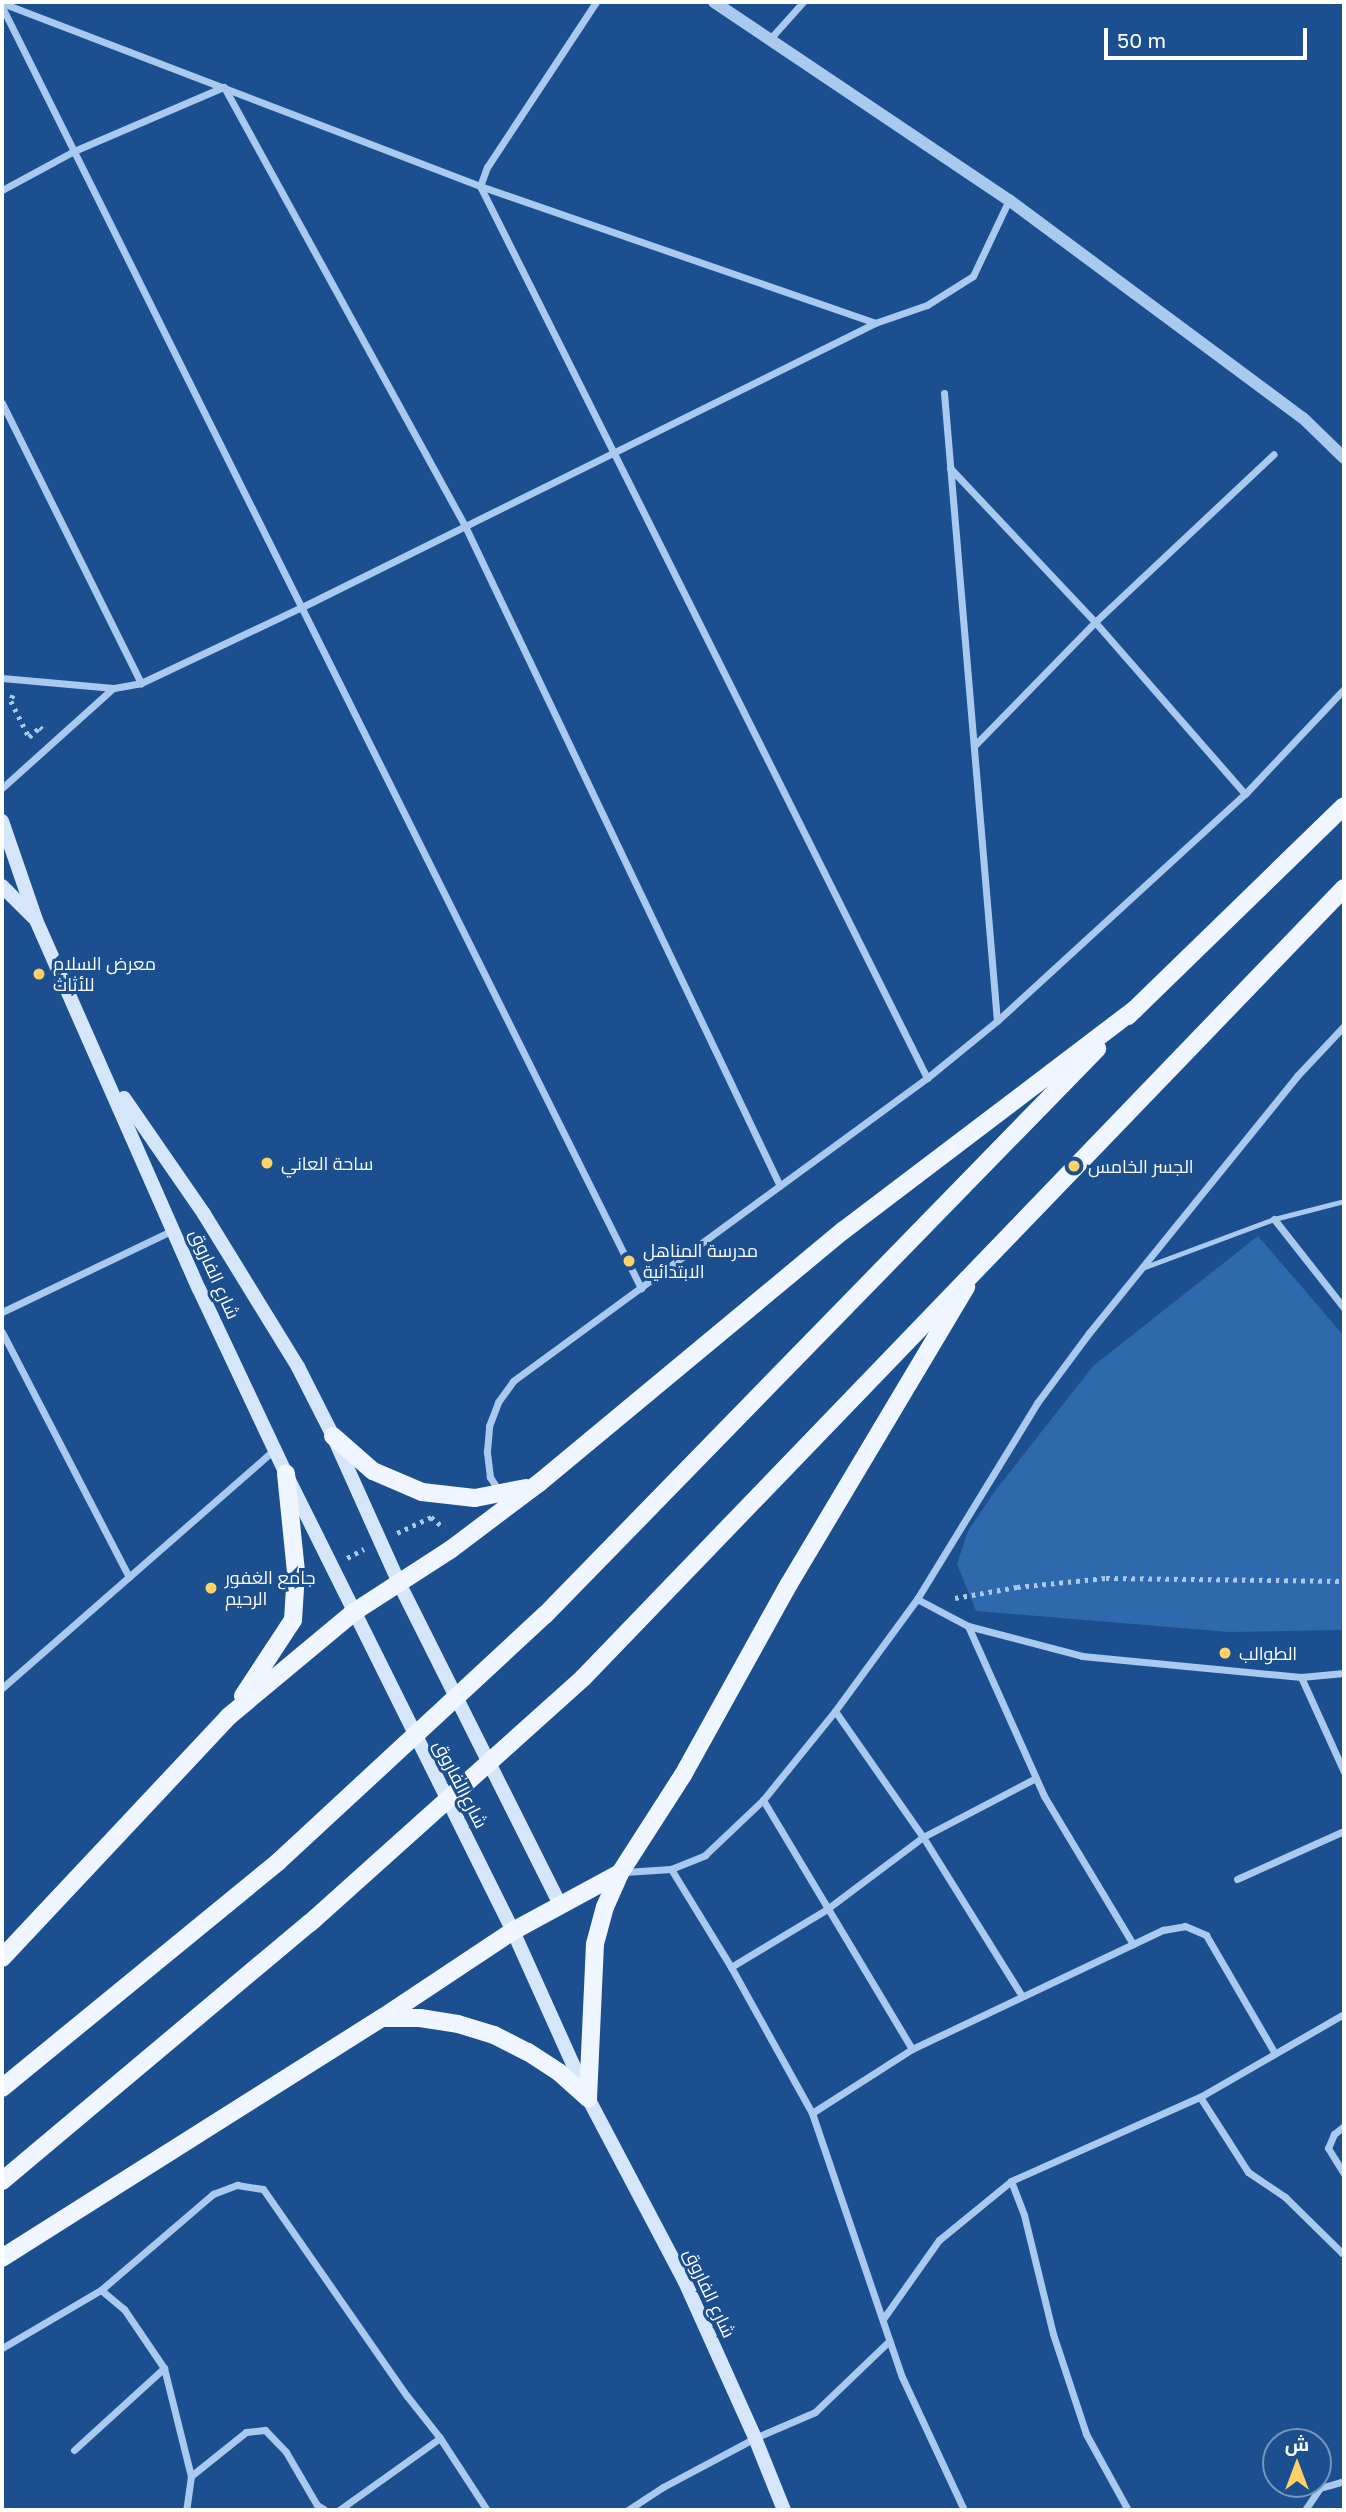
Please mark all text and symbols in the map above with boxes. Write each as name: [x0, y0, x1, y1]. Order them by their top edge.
scale bar: [1108, 14, 1311, 58]
text: 50 m: [1117, 27, 1166, 53]
place label: معرض السلام للأثاث: [53, 953, 156, 996]
marker: معرض السلام للأثاث: [31, 966, 47, 982]
place label: ساحة العاني: [281, 1152, 373, 1174]
marker: ساحة العاني: [259, 1155, 275, 1171]
place label: الجسر الخامس: [1088, 1155, 1194, 1177]
marker: الجسر الخامس: [1066, 1158, 1082, 1174]
street label: شارع الفاروق: [186, 1226, 244, 1322]
place label: مدرسة المناهل الابتدائية: [643, 1240, 758, 1282]
marker: مدرسة المناهل الابتدائية: [621, 1253, 637, 1269]
place label: جامع الغفور الرحيم: [225, 1567, 316, 1610]
marker: جامع الغفور الرحيم: [203, 1580, 219, 1596]
place label: الطوالب: [1239, 1642, 1297, 1664]
marker: الطوالب: [1217, 1645, 1233, 1661]
street label: شارع الفاروق: [430, 1736, 492, 1832]
street label: شارع الفاروق: [680, 2245, 740, 2341]
north arrow: [1262, 2428, 1332, 2498]
text: ش: [1285, 2432, 1309, 2455]

